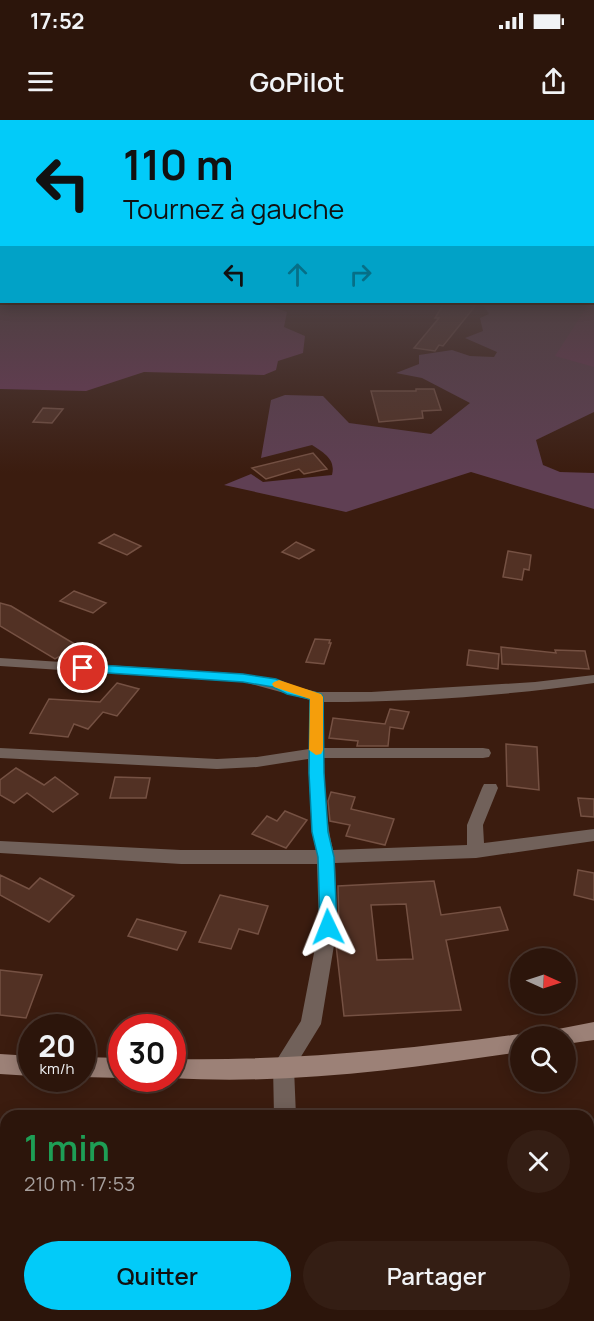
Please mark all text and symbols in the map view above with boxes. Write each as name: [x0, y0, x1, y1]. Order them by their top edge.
text: 17:52: [30, 6, 84, 36]
text: GoPilot: [249, 63, 345, 100]
icon: menu: [24, 65, 57, 98]
icon: share: [537, 65, 570, 98]
text: 110 m: [123, 135, 234, 193]
icon: left: [24, 144, 102, 222]
text: Tournez à gauche: [123, 190, 344, 227]
icon: left: [218, 258, 251, 291]
icon: ahead: [281, 258, 314, 291]
icon: right: [344, 258, 377, 291]
pin: [57, 642, 108, 693]
icon: arrive: [66, 651, 99, 684]
position arrow: [296, 895, 360, 959]
north arrow: [510, 948, 576, 1014]
map controls: [510, 948, 576, 1092]
speed limit sign: 30: [108, 1014, 186, 1092]
text: 20: [38, 1025, 76, 1066]
button: search: [510, 1026, 576, 1092]
text: km/h: [40, 1058, 74, 1079]
text: 1 min: [24, 1123, 110, 1172]
button: close: [507, 1130, 570, 1193]
text: 210 m · 17:53: [24, 1170, 135, 1197]
button: Quitter: [24, 1241, 291, 1310]
button: Partager: [303, 1241, 570, 1310]

